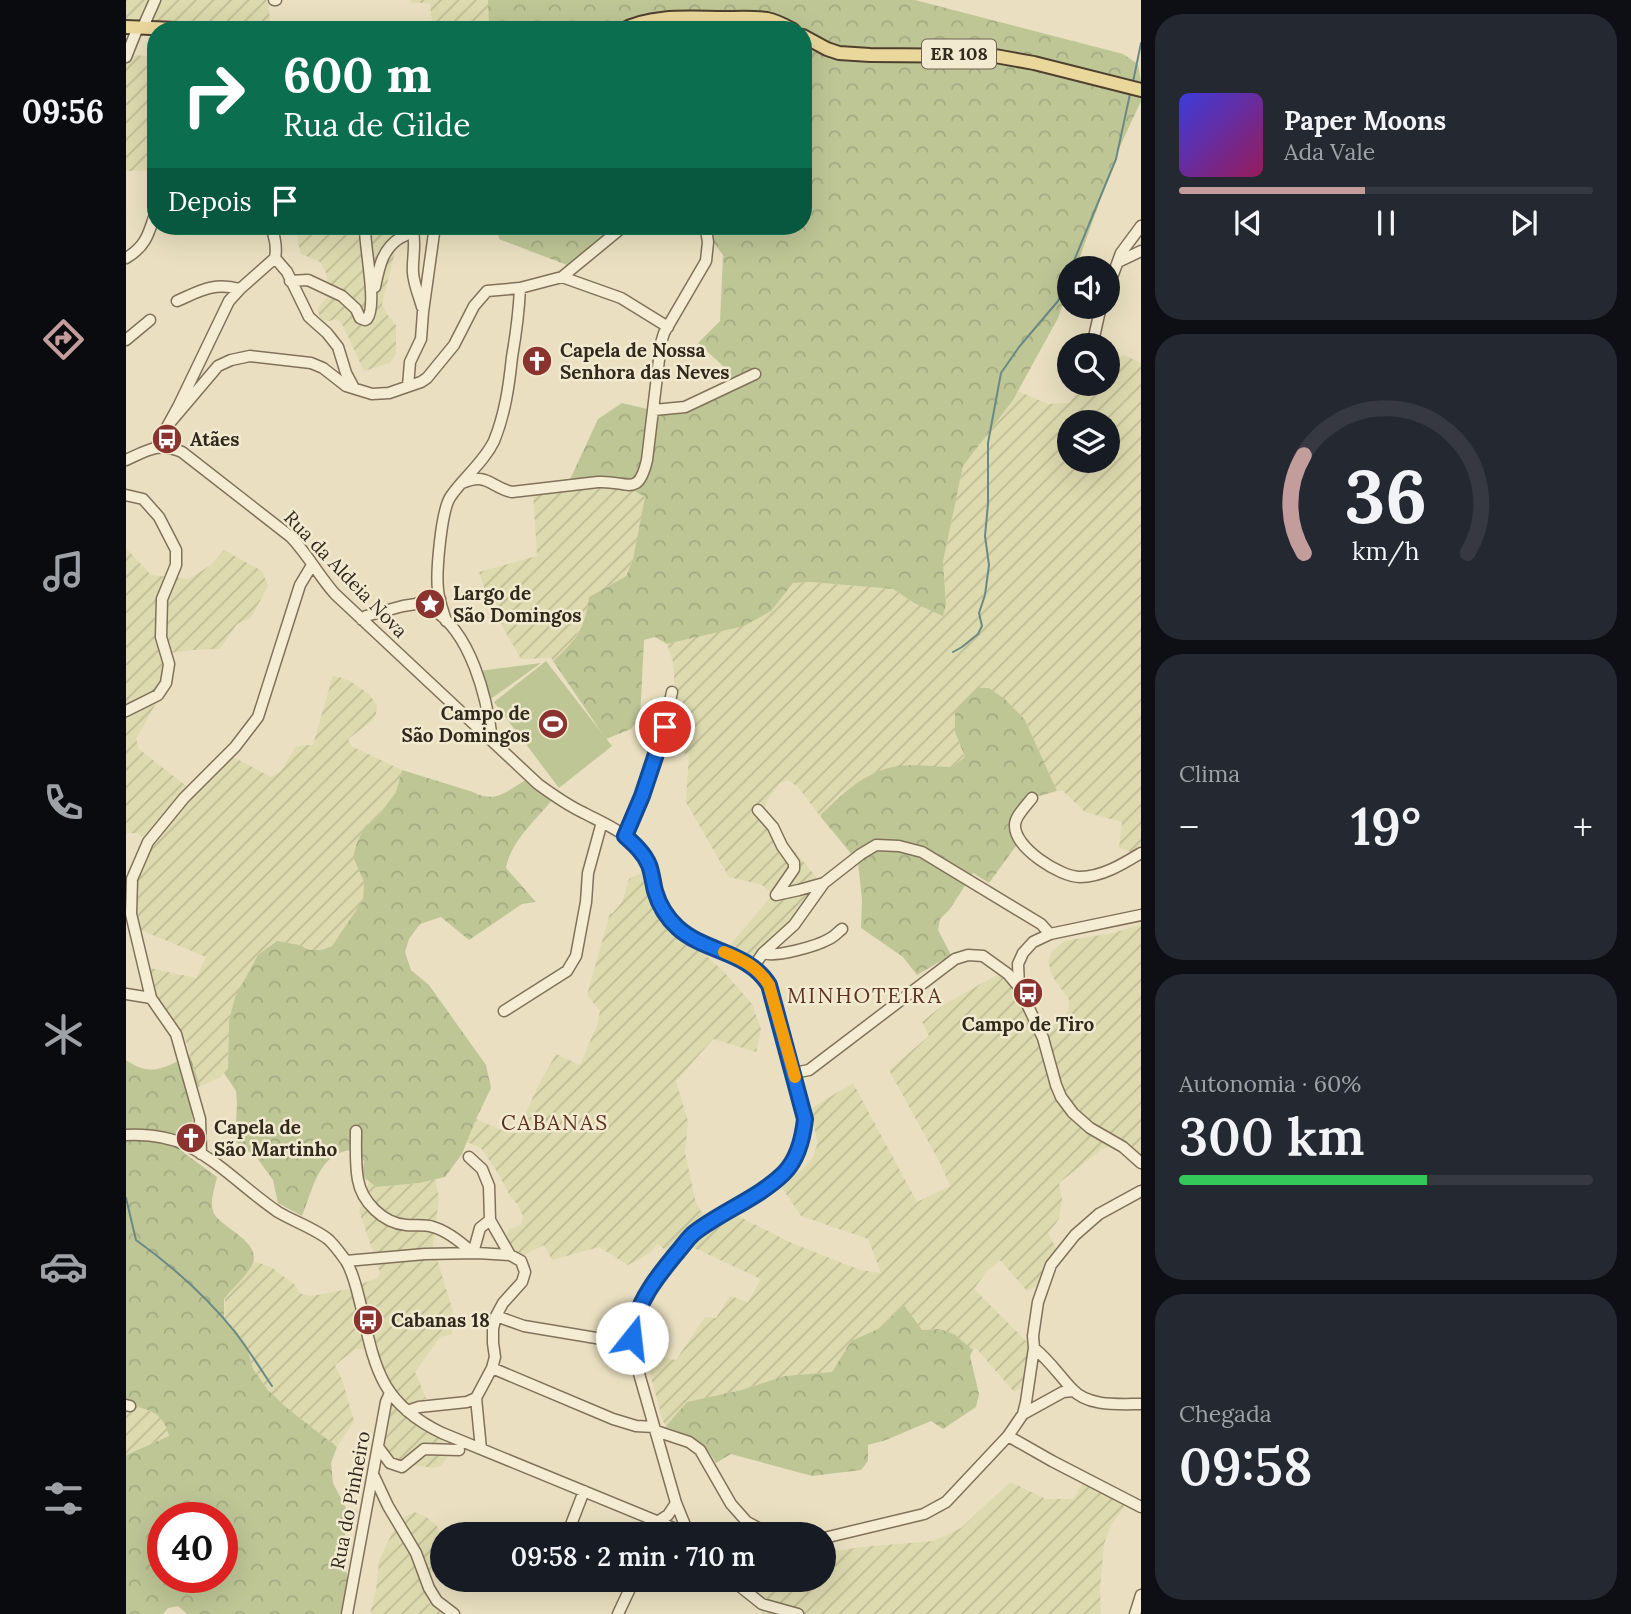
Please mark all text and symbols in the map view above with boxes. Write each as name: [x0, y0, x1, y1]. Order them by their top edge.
road number: ER 108: [922, 40, 996, 68]
text: 600 m: [283, 43, 431, 105]
icon: right: [168, 49, 259, 140]
text: 09:56: [22, 91, 104, 132]
text: Rua de Gilde: [283, 104, 471, 145]
text: Paper Moons: [1284, 104, 1446, 137]
text: Ada Vale: [1284, 137, 1375, 166]
icon: arrive: [266, 182, 304, 220]
text: Depois: [168, 185, 252, 218]
icon: previous: [1229, 204, 1267, 242]
icon: pause: [1367, 204, 1405, 242]
icon: next: [1505, 204, 1543, 242]
map controls: [1057, 256, 1120, 473]
button: sound: [1057, 256, 1120, 319]
icon: directions: [39, 315, 88, 364]
button: search: [1057, 333, 1120, 396]
place label: Capela de Nossa Senhora das Neves: [560, 338, 730, 384]
church icon: Capela de Nossa Senhora das Neves: [520, 344, 554, 378]
button: layers: [1057, 410, 1120, 473]
bus stop icon: Atães: [150, 422, 184, 456]
place label: Atães: [190, 427, 240, 451]
text: 36: [1345, 450, 1427, 543]
street label: Rua da Aldeia Nova: [279, 505, 413, 643]
text: km/h: [1352, 535, 1420, 567]
icon: music: [39, 547, 88, 596]
place label: Largo de São Domingos: [453, 581, 581, 627]
place icon: Largo de São Domingos: [413, 587, 447, 621]
pin: [635, 697, 695, 757]
place label: Campo de São Domingos: [402, 701, 530, 747]
sports icon: Campo de São Domingos: [536, 707, 570, 741]
icon: arrive: [646, 708, 684, 746]
text: Clima: [1179, 759, 1240, 788]
icon: phone: [39, 778, 88, 827]
text: 19°: [1351, 793, 1421, 859]
text: −: [1179, 803, 1199, 851]
text: +: [1573, 803, 1593, 851]
bus stop icon: Campo de Tiro: [1011, 976, 1045, 1010]
district label: MINHOTEIRA: [787, 982, 943, 1009]
icon: climate: [39, 1010, 88, 1059]
place label: Campo de Tiro: [962, 1012, 1094, 1036]
text: Autonomia · 60%: [1179, 1069, 1361, 1098]
text: 300 km: [1179, 1103, 1365, 1169]
district label: CABANAS: [501, 1109, 609, 1136]
place label: Capela de São Martinho: [214, 1115, 337, 1161]
church icon: Capela de São Martinho: [174, 1121, 208, 1155]
icon: car: [39, 1242, 88, 1291]
position arrow: [595, 1301, 669, 1375]
bus stop icon: Cabanas 18: [351, 1303, 385, 1337]
place label: Cabanas 18: [391, 1308, 490, 1332]
text: Chegada: [1179, 1399, 1272, 1428]
street label: Rua do Pinheiro: [325, 1429, 375, 1571]
text: 09:58: [1179, 1433, 1313, 1499]
icon: filters: [39, 1474, 88, 1523]
speed limit sign: 40: [147, 1502, 238, 1593]
text: 09:58 · 2 min · 710 m: [511, 1540, 755, 1573]

